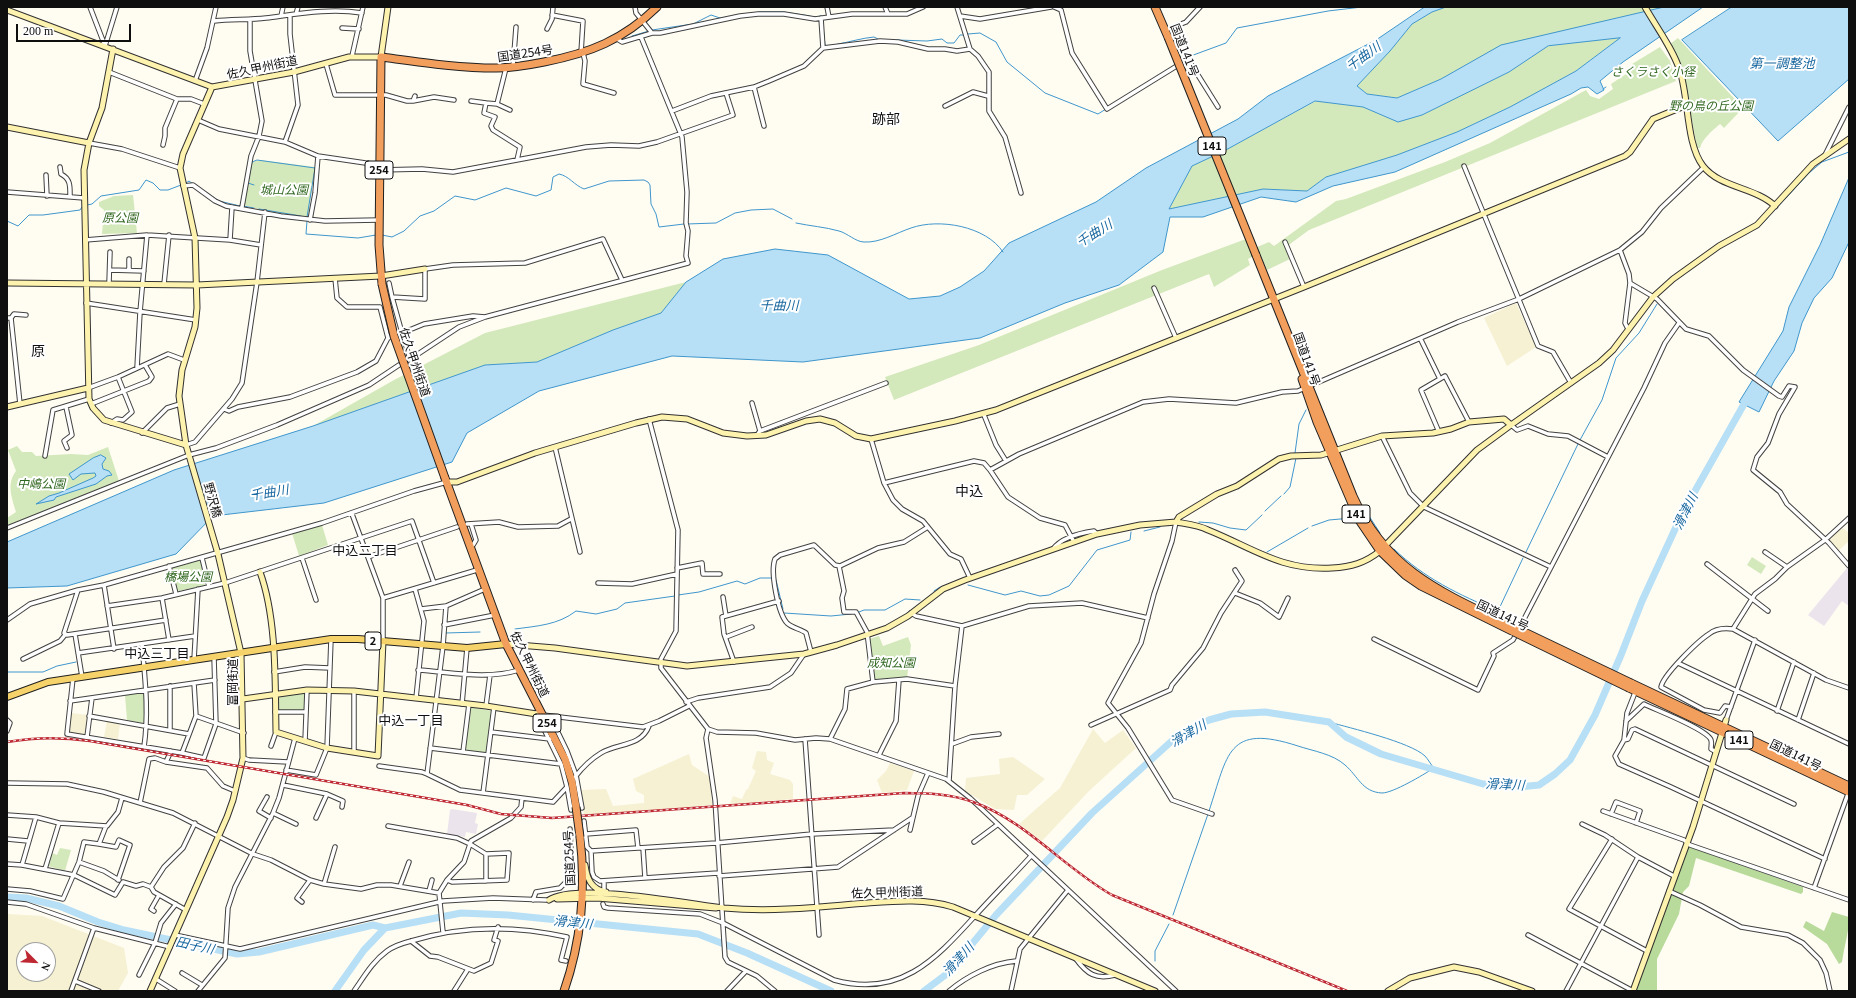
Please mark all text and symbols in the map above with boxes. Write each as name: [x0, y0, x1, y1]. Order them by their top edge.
scale bar: [18, 16, 133, 42]
street label: 国道141号: [1168, 21, 1202, 79]
text: 200 m: [23, 24, 53, 38]
water label: 千曲川: [1343, 38, 1383, 74]
street label: 国道254号: [496, 42, 554, 64]
street label: 佐久甲州街道: [225, 52, 299, 82]
water label: 第一調整池: [1750, 55, 1814, 71]
park label: さくラさく小径: [1611, 64, 1695, 78]
park label: 野の鳥の丘公園: [1669, 98, 1753, 112]
district label: 跡部: [872, 111, 900, 127]
road number: 141: [1198, 137, 1226, 155]
road number: 254: [365, 161, 393, 179]
park label: 城山公園: [260, 182, 308, 196]
park label: 原公園: [102, 210, 138, 224]
water label: 千曲川: [1073, 216, 1115, 250]
water label: 千曲川: [760, 297, 798, 313]
street label: 佐久甲州街道: [396, 326, 434, 398]
street label: 国道141号: [1291, 330, 1323, 388]
district label: 原: [31, 343, 45, 359]
park label: 中嶋公園: [17, 476, 65, 490]
street label: 野沢橋: [201, 481, 225, 519]
water label: 千曲川: [249, 481, 289, 503]
district label: 中込: [955, 483, 983, 499]
water label: 滑津川: [1669, 490, 1701, 532]
road number: 141: [1342, 505, 1370, 523]
district label: 中込二丁目: [333, 542, 397, 558]
park label: 橋場公園: [164, 569, 212, 583]
street label: 国道141号: [1475, 597, 1531, 633]
street label: 佐久甲州街道: [508, 628, 552, 700]
road number: 2: [365, 632, 381, 650]
district label: 中込三丁目: [125, 645, 189, 661]
park label: 成知公園: [867, 655, 915, 669]
street label: 富岡街道: [225, 658, 239, 706]
district label: 中込一丁目: [379, 712, 443, 728]
road number: 254: [533, 714, 561, 732]
water label: 滑津川: [1167, 716, 1209, 750]
road number: 141: [1725, 731, 1753, 749]
street label: 国道141号: [1768, 736, 1824, 774]
water label: 滑津川: [1485, 775, 1525, 793]
street label: 国道254号: [560, 830, 578, 886]
street label: 佐久甲州街道: [851, 884, 923, 900]
water label: 滑津川: [553, 912, 593, 932]
water label: 田子川: [174, 933, 216, 957]
water label: 滑津川: [939, 939, 977, 979]
north arrow: [16, 942, 56, 982]
text: N: [39, 960, 53, 973]

